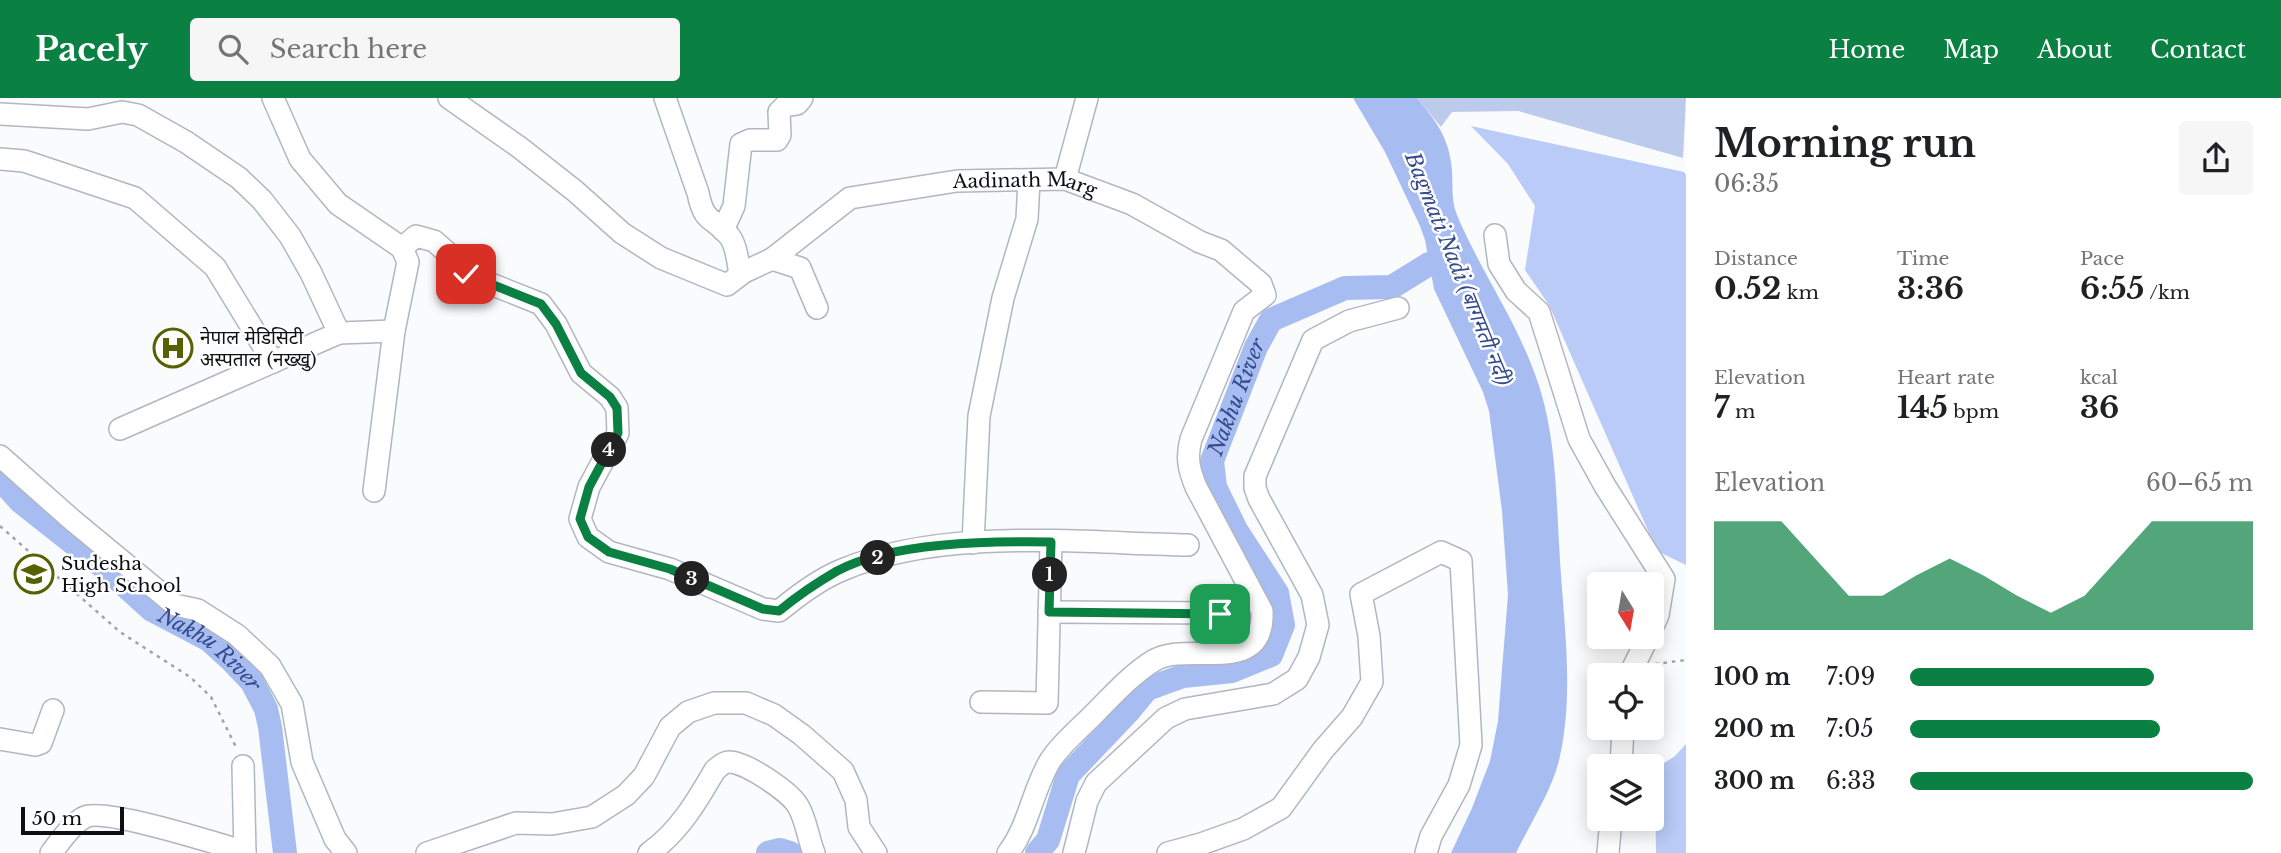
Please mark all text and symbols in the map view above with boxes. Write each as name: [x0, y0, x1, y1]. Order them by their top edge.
search box: [190, 18, 680, 81]
text: Pacely: [35, 29, 148, 70]
icon: search: [214, 30, 252, 68]
text: Search here: [270, 33, 427, 65]
text: Home: [1829, 35, 1905, 64]
text: Map: [1943, 35, 1999, 64]
text: About: [2037, 35, 2112, 64]
text: Contact: [2150, 35, 2246, 64]
text: Morning run: [1714, 120, 1976, 167]
button: share: [2179, 121, 2253, 195]
water label: Bagmati Nadi (बागमती नदी): [1399, 147, 1517, 390]
street label: Aadinath Marg: [952, 167, 1101, 202]
text: 06:35: [1714, 170, 1779, 198]
pin: [436, 244, 496, 304]
text: Distance: [1714, 247, 1798, 270]
text: Time: [1897, 247, 1949, 270]
text: Pace: [2080, 247, 2124, 270]
icon: check: [447, 255, 485, 293]
text: 0.52: [1714, 270, 1781, 307]
text: 3:36: [1897, 270, 1964, 307]
text: 6:55: [2080, 270, 2144, 307]
text: km: [1781, 281, 1819, 304]
text: /km: [2144, 281, 2190, 304]
place label: नेपाल मेडिसिटी अस्पताल (नख्खु): [200, 326, 317, 372]
hospital icon: नेपाल मेडिसिटी अस्पताल (नख्खु): [152, 327, 194, 369]
water label: Nakhu River: [1202, 333, 1272, 460]
text: Elevation: [1714, 366, 1806, 389]
text: Heart rate: [1897, 366, 1995, 389]
text: kcal: [2080, 366, 2118, 389]
text: 7: [1714, 389, 1729, 426]
text: 145: [1897, 389, 1948, 426]
text: 36: [2080, 389, 2119, 426]
text: m: [1729, 400, 1755, 423]
text: bpm: [1948, 400, 1999, 423]
pin: 4: [592, 432, 626, 468]
text: 4: [602, 438, 615, 461]
text: Elevation: [1714, 469, 1825, 497]
text: 60–65 m: [2146, 469, 2253, 497]
pin: 2: [860, 540, 896, 575]
text: 2: [871, 546, 884, 569]
place label: Sudesha High School: [61, 552, 182, 597]
school or university icon: Sudesha High School: [13, 553, 55, 595]
pin: 1: [1032, 558, 1068, 592]
pin: 3: [674, 561, 710, 596]
text: 1: [1045, 563, 1054, 586]
text: 3: [685, 567, 698, 590]
north arrow: [1587, 572, 1664, 649]
map controls: [1587, 572, 1664, 831]
pin: [1190, 584, 1250, 644]
icon: arrive: [1201, 595, 1239, 633]
water label: Nakhu River: [152, 602, 267, 696]
button: locate: [1587, 663, 1664, 740]
text: 100 m: [1714, 663, 1790, 691]
text: 7:09: [1826, 663, 1875, 691]
text: 200 m: [1714, 715, 1795, 743]
text: 7:05: [1826, 715, 1874, 743]
button: layers: [1587, 754, 1664, 831]
text: 300 m: [1714, 767, 1795, 795]
text: 6:33: [1826, 767, 1876, 795]
scale bar: [21, 804, 124, 836]
text: 50 m: [32, 807, 82, 830]

